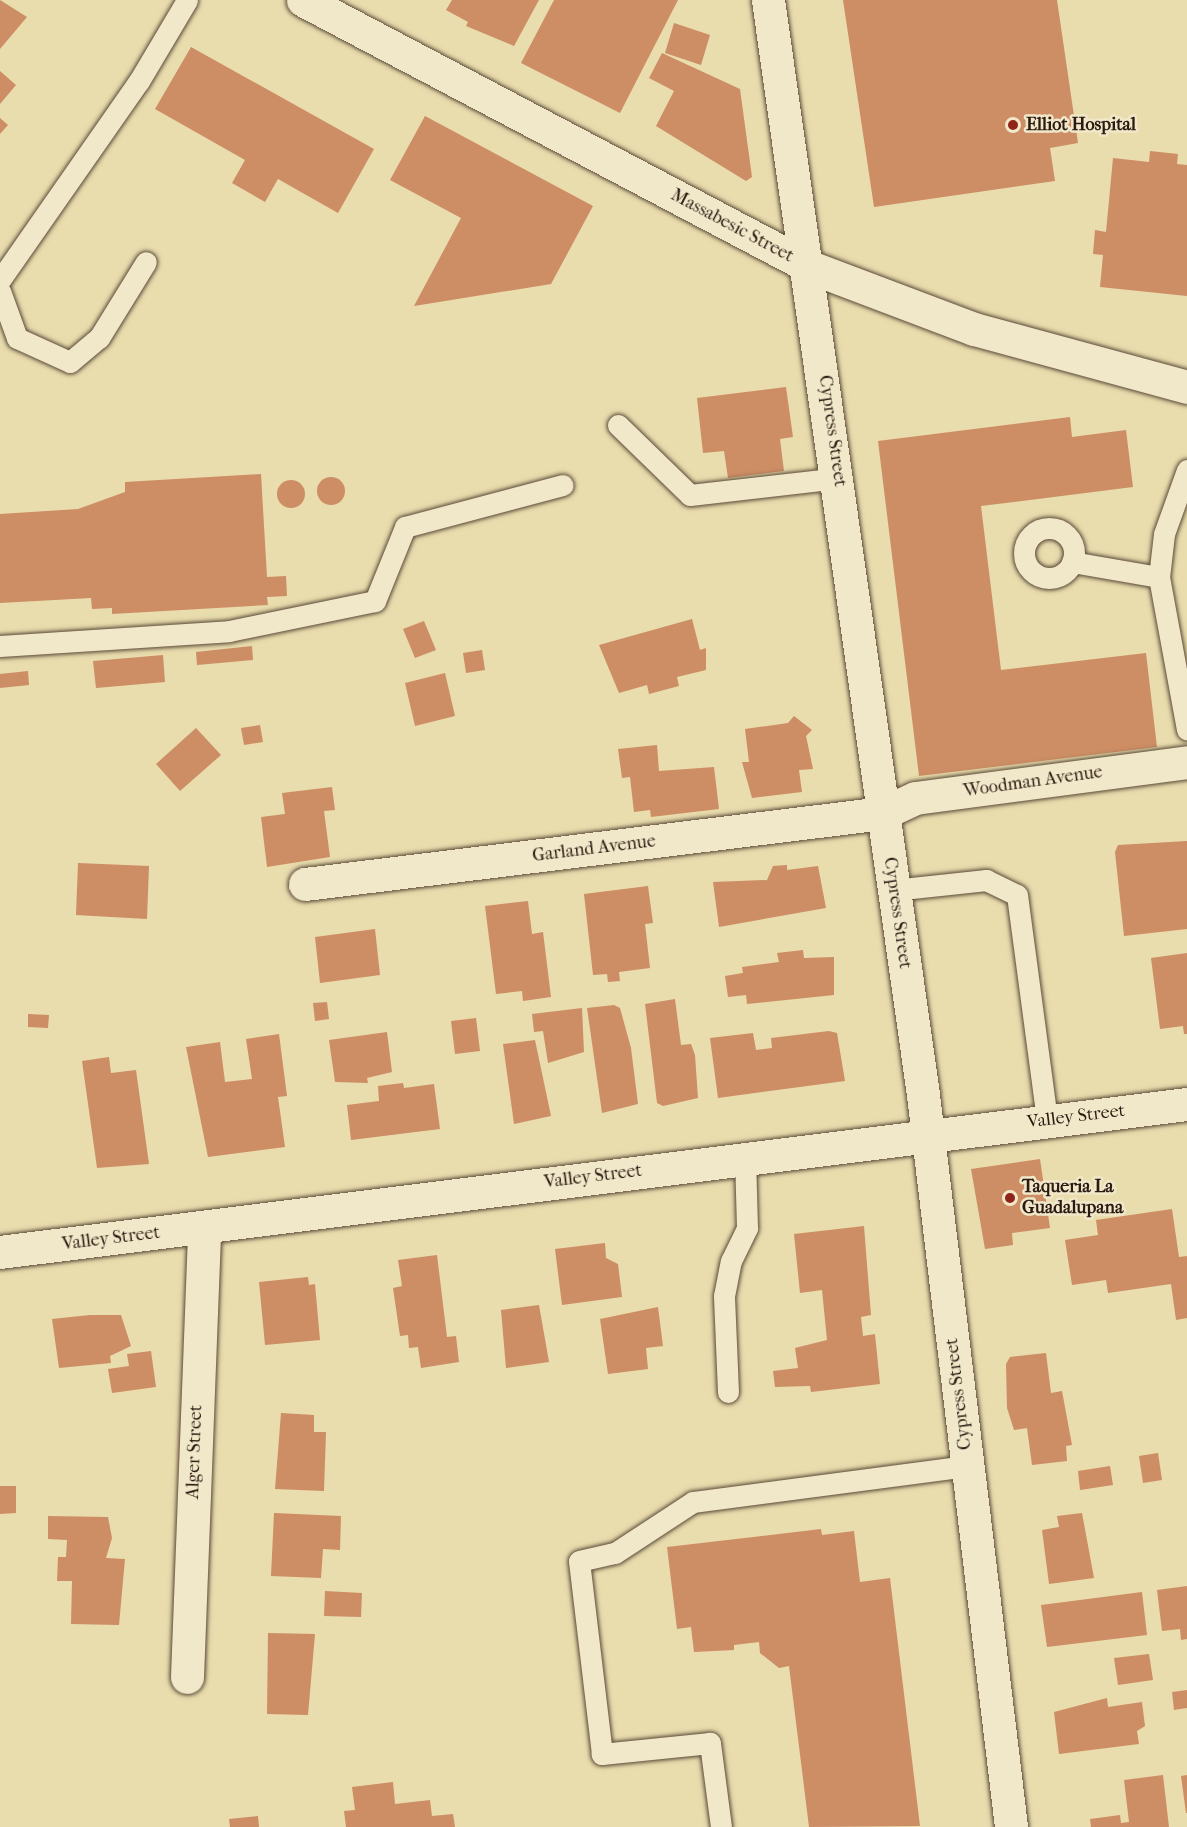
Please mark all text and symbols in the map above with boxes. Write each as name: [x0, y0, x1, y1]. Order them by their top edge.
place label: Elliot Hospital: [1026, 114, 1136, 136]
marker: Elliot Hospital: [1004, 116, 1022, 134]
street label: Massabesic Street: [667, 185, 797, 267]
street label: Cypress Street: [813, 374, 851, 488]
street label: Woodman Avenue: [962, 762, 1104, 802]
street label: Garland Avenue: [531, 831, 657, 867]
street label: Cypress Street: [878, 856, 916, 970]
street label: Valley Street: [1026, 1100, 1126, 1134]
street label: Valley Street: [543, 1160, 643, 1194]
place label: Taqueria La Guadalupana: [1022, 1177, 1123, 1220]
marker: Taqueria La Guadalupana: [1003, 1191, 1017, 1205]
street label: Valley Street: [61, 1222, 161, 1256]
street label: Cypress Street: [941, 1337, 977, 1451]
street label: Alger Street: [183, 1405, 207, 1499]

